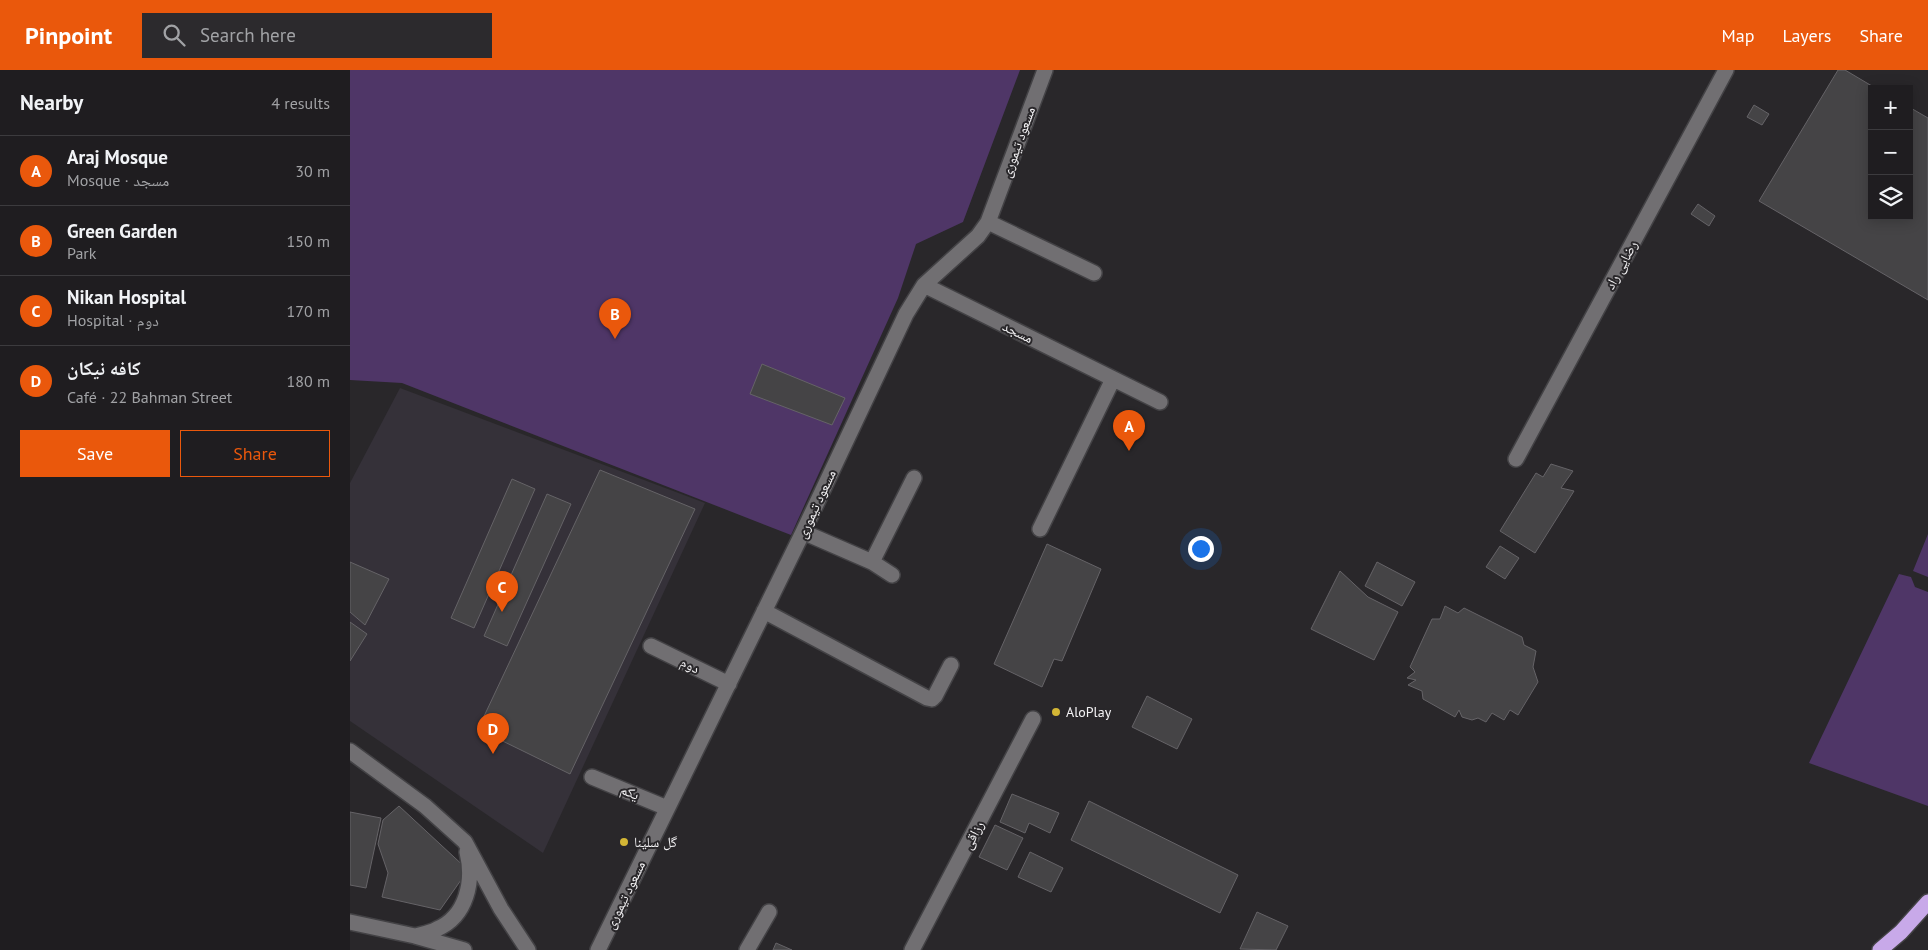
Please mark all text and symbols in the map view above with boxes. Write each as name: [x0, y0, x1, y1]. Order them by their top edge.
search box: [142, 13, 492, 58]
text: Pinpoint: [25, 20, 112, 51]
icon: search: [160, 21, 188, 49]
text: Search here: [200, 23, 296, 47]
text: Map: [1722, 24, 1754, 47]
text: Layers: [1782, 24, 1831, 47]
text: Share: [1859, 24, 1903, 47]
map controls: [1868, 85, 1913, 220]
button: +: [1868, 85, 1913, 130]
text: Nearby: [20, 89, 83, 116]
text: 4 results: [271, 93, 330, 113]
street label: مسعود تیموری: [997, 104, 1039, 180]
button: −: [1868, 130, 1913, 175]
text: Araj Mosque: [67, 145, 168, 169]
text: A: [31, 161, 41, 181]
text: 30 m: [295, 161, 330, 181]
text: Mosque · مسجد: [67, 170, 169, 190]
button: layers: [1868, 175, 1913, 220]
text: Green Garden: [67, 219, 177, 243]
text: B: [31, 231, 41, 251]
text: 150 m: [287, 231, 330, 251]
street label: رضایی راد: [1601, 238, 1641, 292]
text: Park: [67, 243, 96, 263]
text: Nikan Hospital: [67, 285, 186, 309]
pin: B: [599, 298, 631, 339]
text: C: [32, 301, 40, 321]
text: 170 m: [287, 301, 330, 321]
text: Hospital · دوم: [67, 310, 159, 330]
street label: مسجد: [1000, 317, 1036, 347]
text: کافه نیکان: [67, 356, 141, 380]
text: D: [31, 371, 41, 391]
text: 180 m: [287, 371, 330, 391]
text: Café · 22 Bahman Street: [67, 387, 232, 407]
pin: A: [1113, 410, 1145, 451]
button: Save: [20, 430, 170, 477]
button: Share: [180, 430, 330, 477]
street label: مسعود تیموری: [792, 467, 840, 541]
your location: [1188, 536, 1214, 562]
pin: C: [486, 571, 518, 612]
street label: دوم: [677, 653, 703, 678]
place label: AloPlay: [1066, 703, 1112, 721]
marker: AloPlay: [1050, 706, 1062, 718]
pin: D: [477, 713, 509, 754]
street label: یکم: [618, 780, 642, 805]
street label: رزاقی: [958, 818, 988, 852]
place label: گل سلینا: [634, 833, 677, 851]
marker: گل سلینا: [618, 836, 630, 848]
street label: مسعود تیموری: [601, 858, 649, 932]

